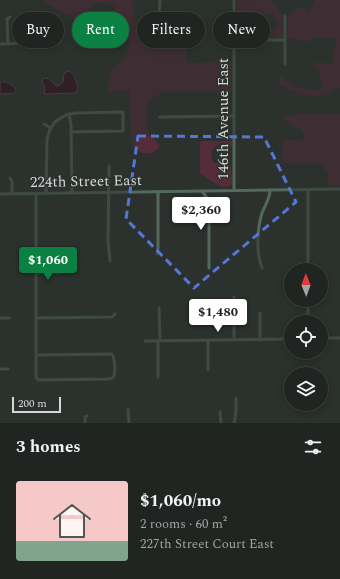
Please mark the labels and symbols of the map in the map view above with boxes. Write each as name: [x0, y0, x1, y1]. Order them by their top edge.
street label: 146th Avenue East: [212, 58, 235, 180]
street label: 224th Street East: [30, 169, 142, 194]
pin: $2,360: [168, 197, 234, 231]
pin: $1,060: [15, 247, 81, 281]
north arrow: [284, 263, 328, 307]
pin: $1,480: [185, 299, 251, 333]
scale bar: [12, 395, 61, 414]

